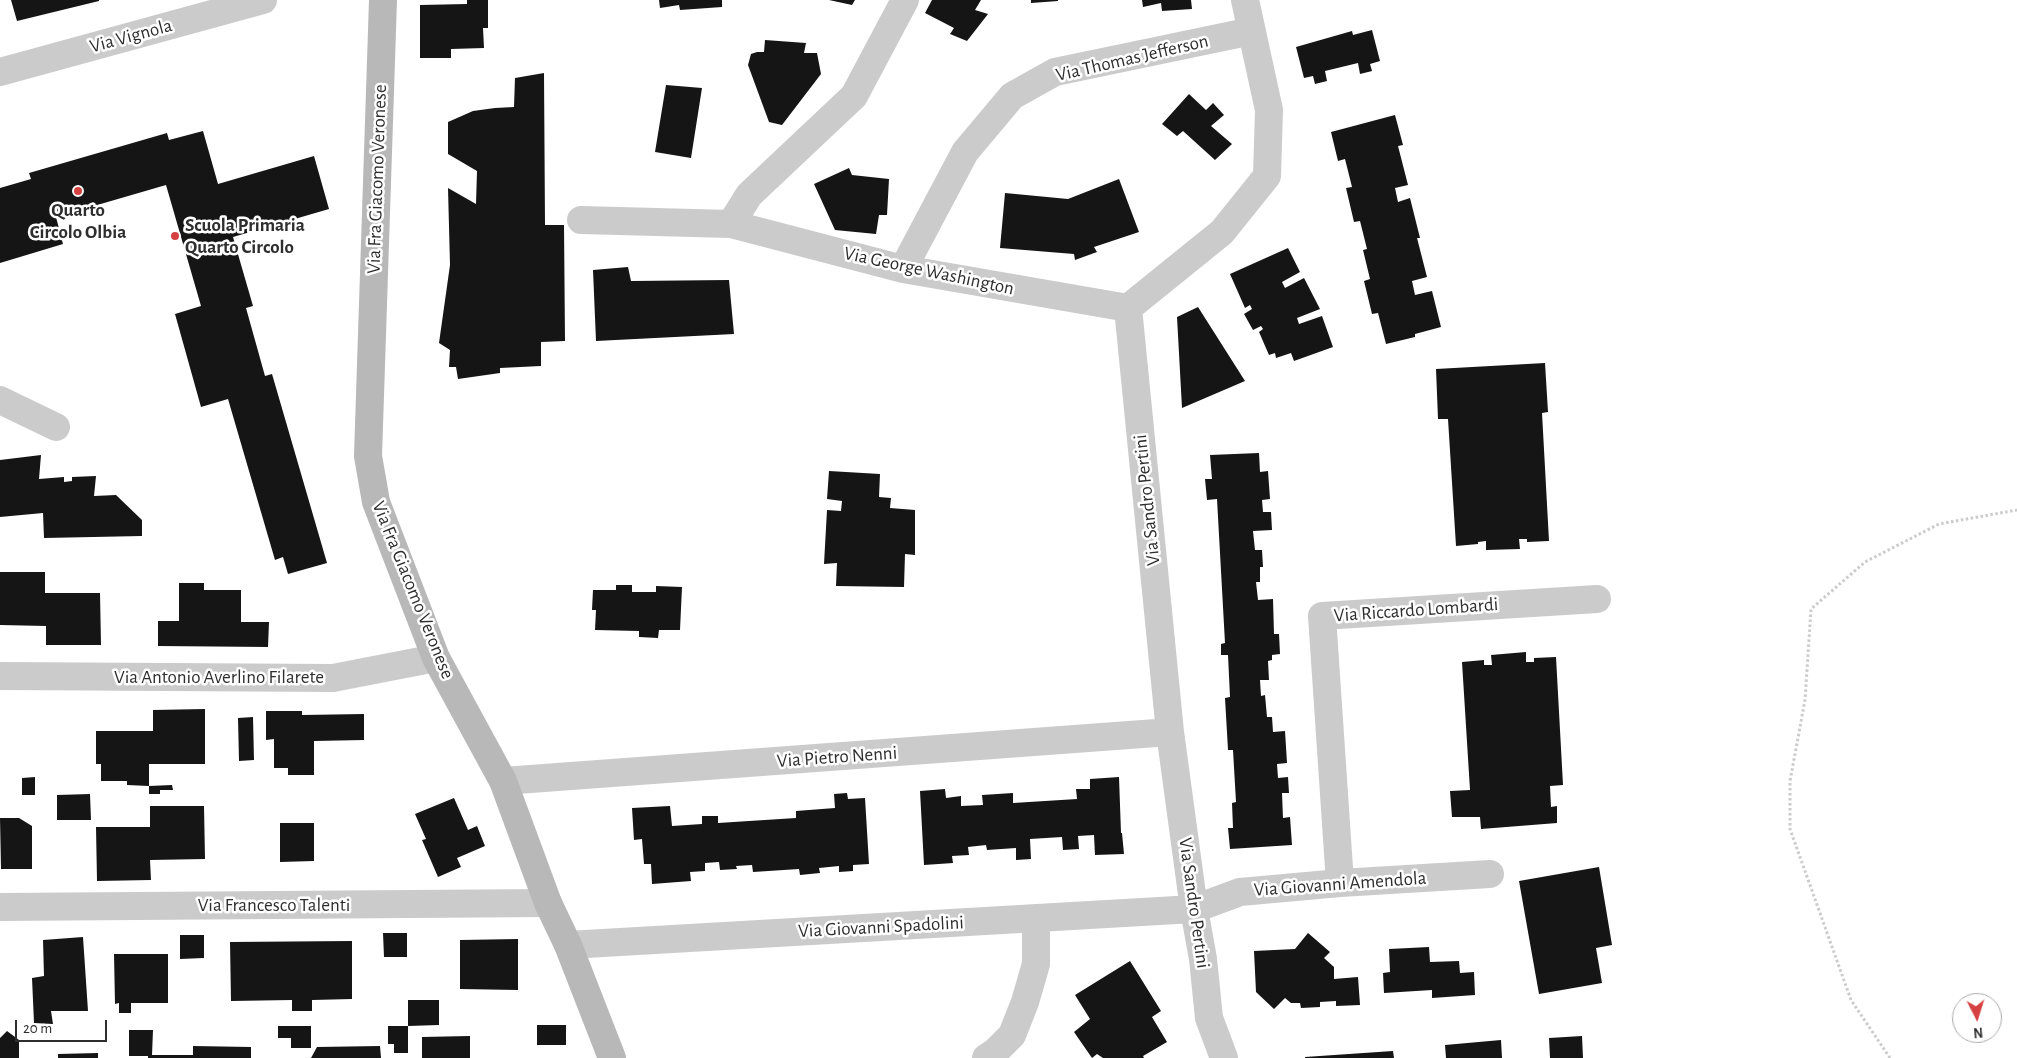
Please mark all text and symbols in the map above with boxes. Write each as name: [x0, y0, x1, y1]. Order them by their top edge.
street label: Via Vignola: [87, 14, 175, 58]
street label: Via Thomas Jefferson: [1054, 29, 1210, 87]
street label: Via Fra Giacomo Veronese: [362, 84, 392, 274]
marker: Quarto Circolo Olbia: [72, 185, 84, 197]
place label: Quarto Circolo Olbia: [30, 199, 126, 243]
place label: Scuola Primaria Quarto Circolo: [185, 214, 305, 258]
marker: Scuola Primaria Quarto Circolo: [169, 230, 181, 242]
street label: Via George Washington: [842, 242, 1016, 300]
street label: Via Sandro Pertini: [1129, 433, 1165, 567]
street label: Via Fra Giacomo Veronese: [367, 498, 459, 682]
street label: Via Riccardo Lombardi: [1333, 593, 1499, 627]
street label: Via Antonio Averlino Filarete: [114, 666, 324, 688]
street label: Via Pietro Nenni: [776, 741, 898, 773]
street label: Via Sandro Pertini: [1174, 836, 1214, 970]
street label: Via Giovanni Amendola: [1253, 867, 1427, 901]
street label: Via Francesco Talenti: [198, 894, 350, 916]
street label: Via Giovanni Spadolini: [798, 911, 964, 943]
north arrow: [1952, 993, 2002, 1043]
scale bar: [18, 1010, 110, 1042]
text: 20 m: [23, 1021, 52, 1036]
text: N: [1973, 1025, 1984, 1039]

